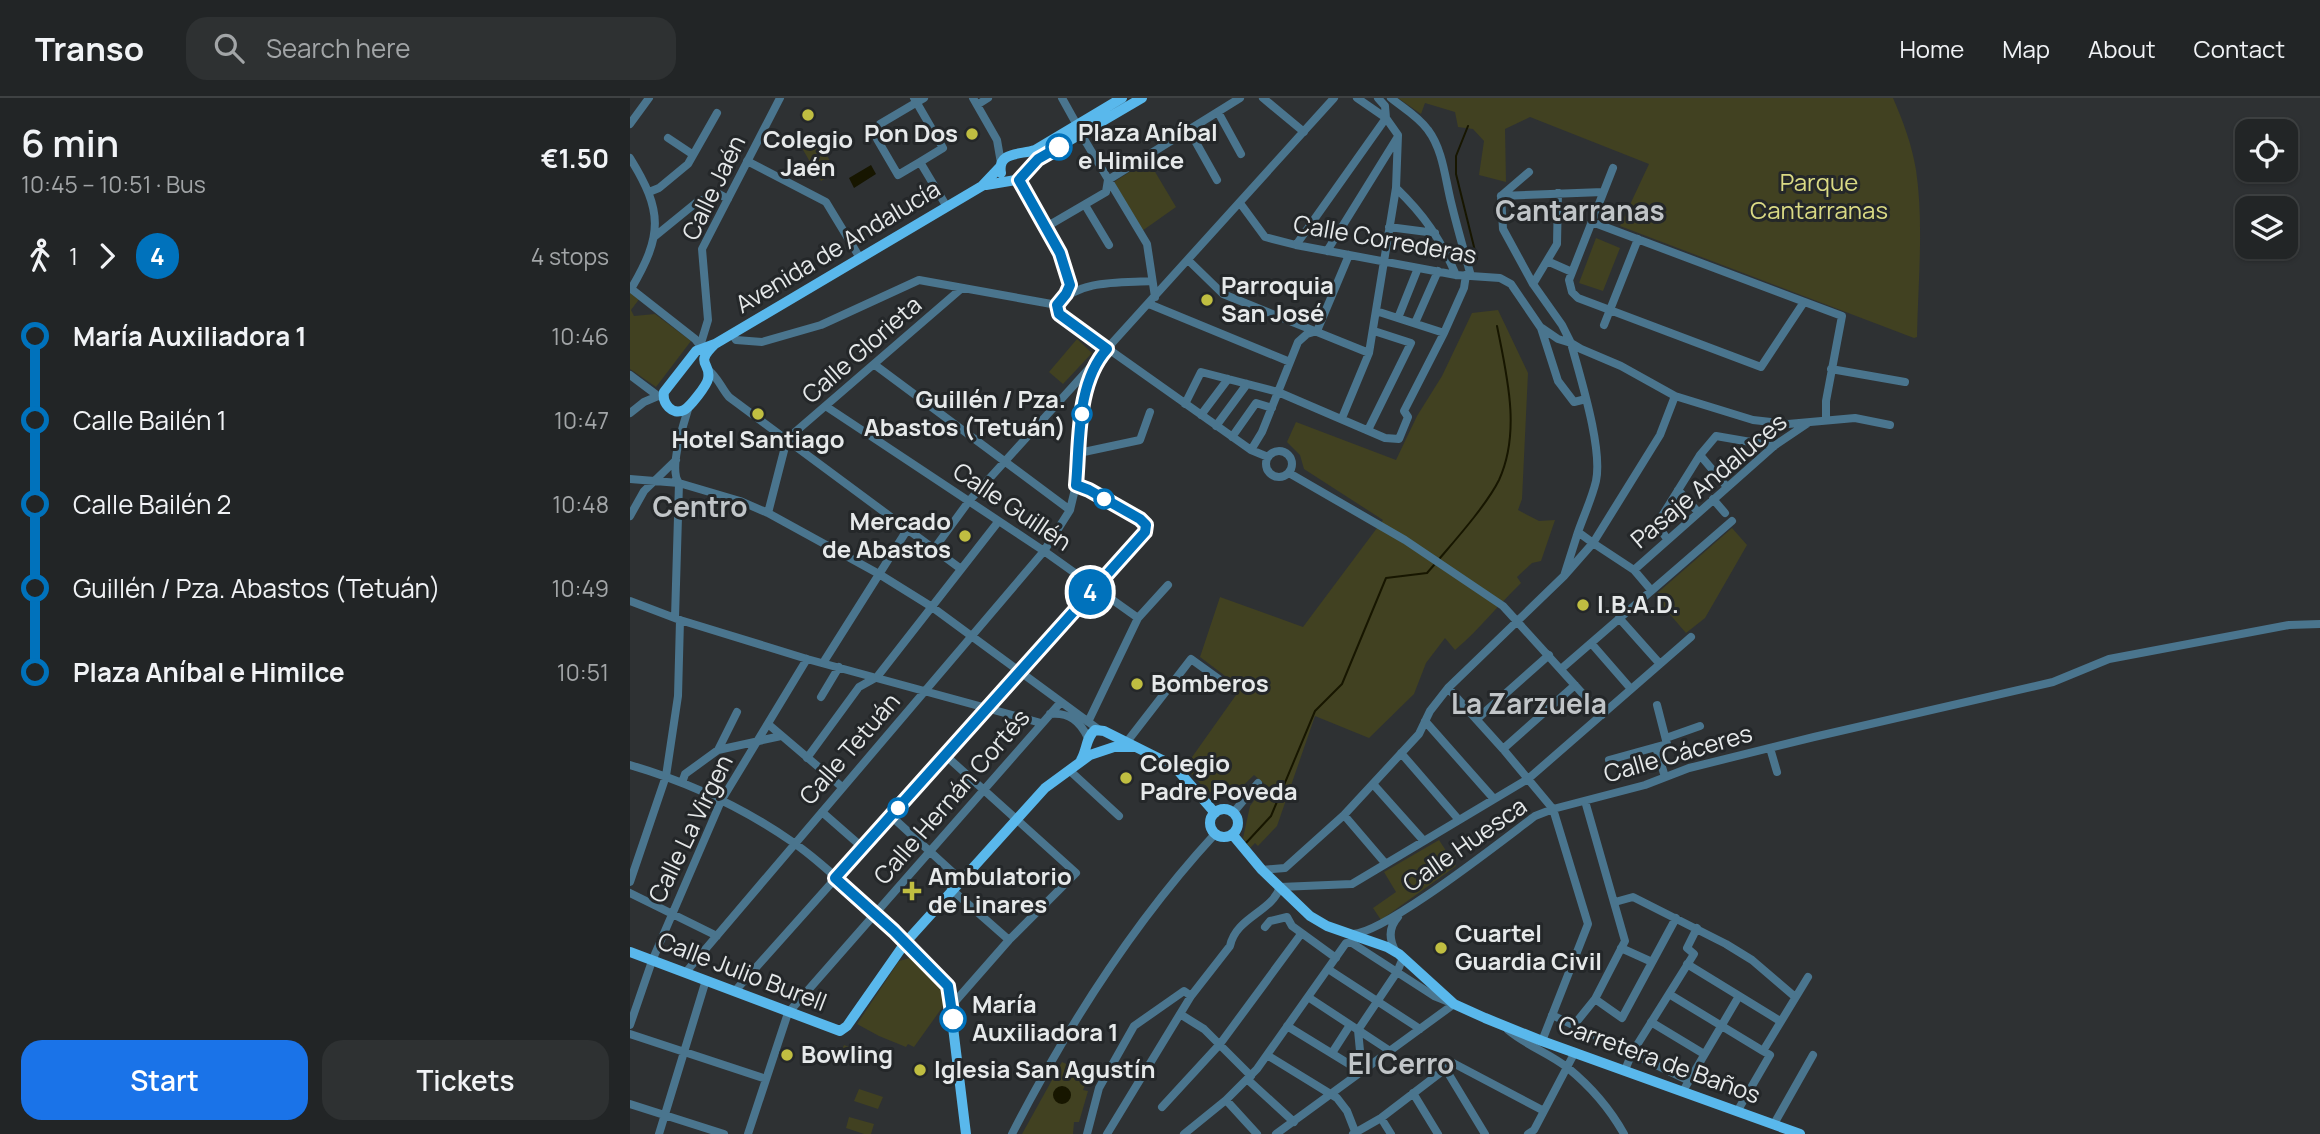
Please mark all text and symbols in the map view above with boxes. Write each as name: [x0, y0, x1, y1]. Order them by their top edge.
search box: [186, 17, 676, 80]
text: Transo: [35, 26, 144, 71]
icon: search: [210, 29, 248, 67]
text: Search here: [266, 30, 411, 66]
text: Home: [1899, 32, 1964, 65]
text: Map: [2002, 32, 2050, 65]
text: About: [2088, 32, 2156, 65]
text: Contact: [2194, 32, 2285, 65]
marker: Colegio Jaén: [800, 107, 816, 123]
place label: Plaza Aníbal e Himilce: [1078, 115, 1218, 176]
text: 6 min: [21, 116, 119, 168]
place label: Pon Dos: [864, 116, 958, 149]
map controls: [2235, 119, 2298, 259]
button: locate: [2235, 119, 2298, 182]
place label: Colegio Jaén: [763, 122, 853, 183]
marker: Pon Dos: [964, 126, 980, 142]
street label: Calle Jaén: [673, 129, 752, 245]
marker: Plaza Aníbal e Himilce: [1046, 134, 1072, 160]
text: €1.50: [541, 140, 609, 176]
park label: Parque Cantarranas: [1750, 165, 1888, 226]
text: 10:45 – 10:51 · Bus: [21, 168, 206, 200]
street label: Avenida de Andalucía: [729, 171, 946, 320]
district label: Cantarranas: [1495, 191, 1665, 229]
button: layers: [2235, 196, 2298, 259]
street label: Calle Correderas: [1291, 206, 1479, 271]
icon: walk: [21, 237, 59, 275]
icon: forward: [88, 237, 126, 275]
text: 4: [150, 239, 165, 272]
text: 1: [69, 240, 78, 272]
text: 4 stops: [531, 240, 609, 272]
place label: Parroquia San José: [1221, 268, 1334, 329]
street label: Calle Glorieta: [794, 288, 928, 410]
marker: Parroquia San José: [1199, 292, 1215, 308]
text: María Auxiliadora 1: [73, 318, 307, 354]
text: 10:46: [551, 320, 609, 352]
place label: Guillén / Pza. Abastos (Tetuán): [864, 382, 1066, 443]
text: Calle Bailén 1: [73, 402, 227, 438]
text: 10:47: [554, 404, 609, 436]
marker: Guillén / Pza. Abastos (Tetuán): [1072, 404, 1092, 424]
street label: Pasaje Andaluces: [1623, 405, 1793, 555]
marker: Hotel Santiago: [750, 406, 766, 422]
place label: Hotel Santiago: [671, 422, 845, 455]
street label: Calle Guillén: [947, 454, 1079, 558]
text: Calle Bailén 2: [73, 486, 231, 522]
district label: Centro: [653, 487, 747, 525]
text: 10:48: [552, 488, 609, 520]
unlabelled marker: [1094, 489, 1114, 509]
place label: Mercado de Abastos: [822, 504, 951, 565]
marker: Mercado de Abastos: [957, 528, 973, 544]
line badge: 4: [1067, 569, 1113, 615]
text: Guillén / Pza. Abastos (Tetuán): [73, 570, 441, 606]
text: 10:49: [552, 572, 609, 604]
text: 4: [1083, 575, 1097, 608]
place label: I.B.A.D.: [1597, 587, 1679, 620]
marker: I.B.A.D.: [1575, 597, 1591, 613]
text: Plaza Aníbal e Himilce: [73, 654, 345, 690]
text: 10:51: [557, 656, 609, 688]
place label: Bomberos: [1151, 666, 1269, 699]
marker: Bomberos: [1129, 676, 1145, 692]
district label: La Zarzuela: [1451, 684, 1607, 722]
street label: Calle Tetuán: [791, 685, 907, 811]
street label: Calle Hernán Cortés: [865, 701, 1036, 891]
street label: Calle Cáceres: [1599, 716, 1756, 790]
place label: Colegio Padre Poveda: [1140, 746, 1298, 807]
street label: Calle La Virgen: [640, 749, 740, 908]
marker: Colegio Padre Poveda: [1118, 770, 1134, 786]
street label: Calle Huesca: [1396, 789, 1533, 899]
unlabelled marker: [888, 798, 908, 818]
place label: Ambulatorio de Linares: [928, 859, 1072, 920]
marker: Ambulatorio de Linares: [902, 881, 922, 901]
place label: Cuartel Guardia Civil: [1455, 916, 1602, 977]
street label: Calle Julio Burell: [653, 923, 832, 1018]
marker: Cuartel Guardia Civil: [1433, 940, 1449, 956]
place label: María Auxiliadora 1: [972, 987, 1118, 1048]
marker: María Auxiliadora 1: [940, 1006, 966, 1032]
street label: Carretera de Baños: [1554, 1007, 1765, 1111]
place label: Bowling: [801, 1037, 893, 1070]
button: Start: [21, 1040, 308, 1120]
button: Tickets: [322, 1040, 609, 1120]
district label: El Cerro: [1348, 1044, 1454, 1082]
marker: Bowling: [779, 1047, 795, 1063]
place label: Iglesia San Agustín: [934, 1052, 1156, 1085]
marker: Iglesia San Agustín: [912, 1062, 928, 1078]

